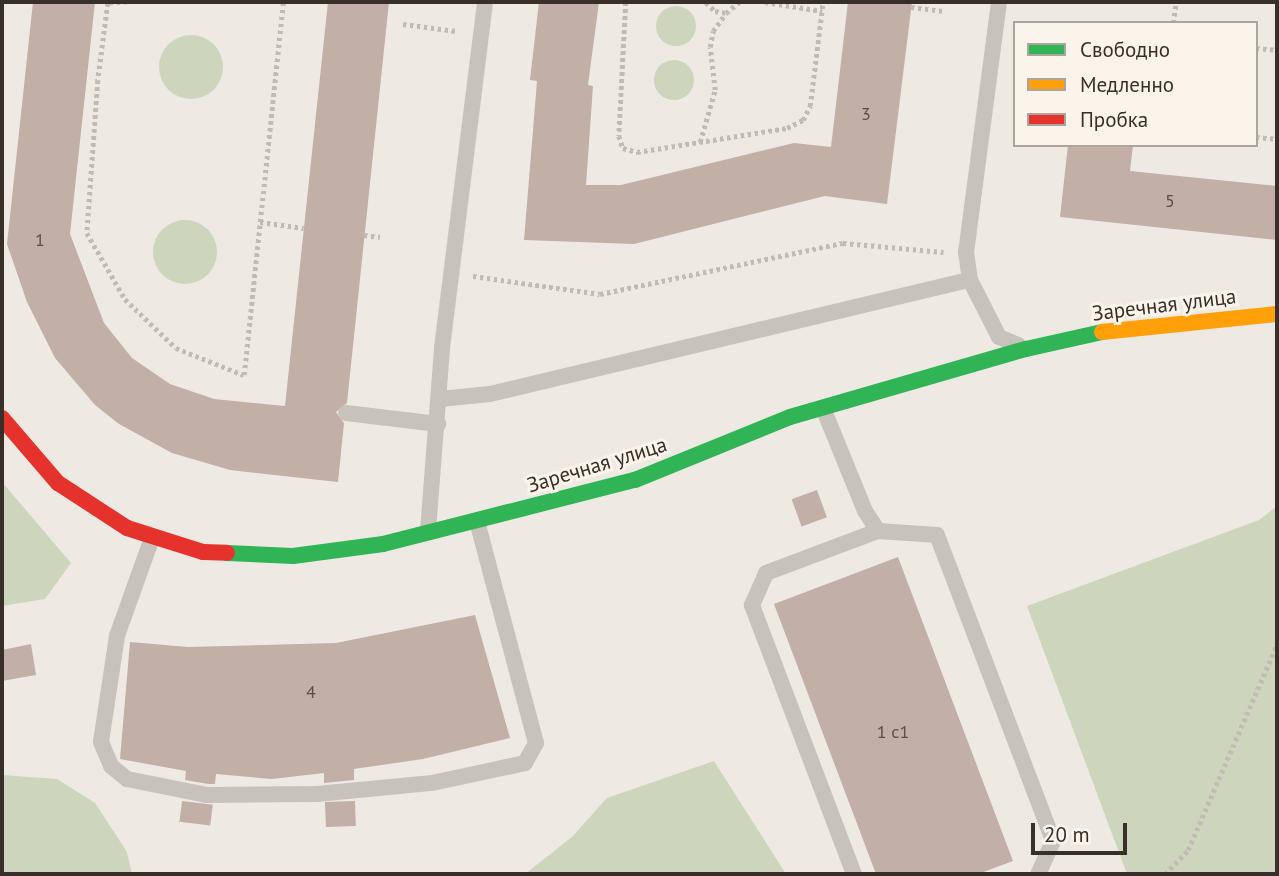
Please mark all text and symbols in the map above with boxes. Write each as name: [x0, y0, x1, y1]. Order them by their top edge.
legend: [1013, 21, 1258, 147]
text: Свободно: [1080, 36, 1170, 63]
text: Медленно: [1080, 71, 1174, 98]
house number: 3: [861, 103, 871, 125]
text: Пробка: [1080, 106, 1148, 133]
house number: 5: [1165, 190, 1175, 212]
house number: 1: [35, 229, 45, 251]
street label: Заречная улица: [1091, 284, 1237, 326]
street label: Заречная улица: [524, 432, 670, 498]
house number: 4: [306, 681, 316, 703]
house number: 1 с1: [877, 721, 909, 743]
scale bar: [1034, 810, 1130, 854]
text: 20 m: [1044, 821, 1090, 848]

